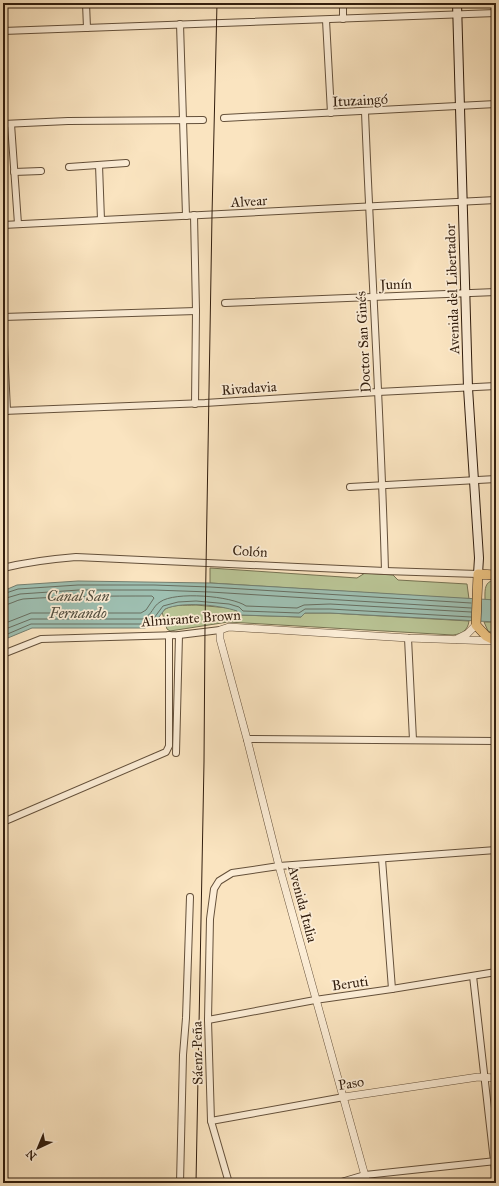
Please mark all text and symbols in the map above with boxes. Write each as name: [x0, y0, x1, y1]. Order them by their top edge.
street label: Ituzaingó: [332, 91, 388, 110]
street label: Alvear: [229, 192, 268, 211]
street label: Avenida del Libertador: [442, 223, 463, 355]
street label: Junín: [378, 275, 413, 295]
street label: Doctor San Ginés: [352, 291, 375, 393]
street label: Rivadavia: [221, 378, 277, 399]
street label: Colón: [232, 542, 268, 561]
water label: Canal San Fernando: [47, 587, 109, 622]
street label: Almirante Brown: [140, 607, 242, 631]
street label: Avenida Italia: [284, 863, 321, 944]
street label: Beruti: [331, 973, 370, 994]
street label: Sáenz Peña: [188, 1021, 207, 1085]
street label: Paso: [337, 1073, 365, 1094]
north arrow: [18, 1128, 58, 1168]
text: N: [23, 1146, 39, 1163]

